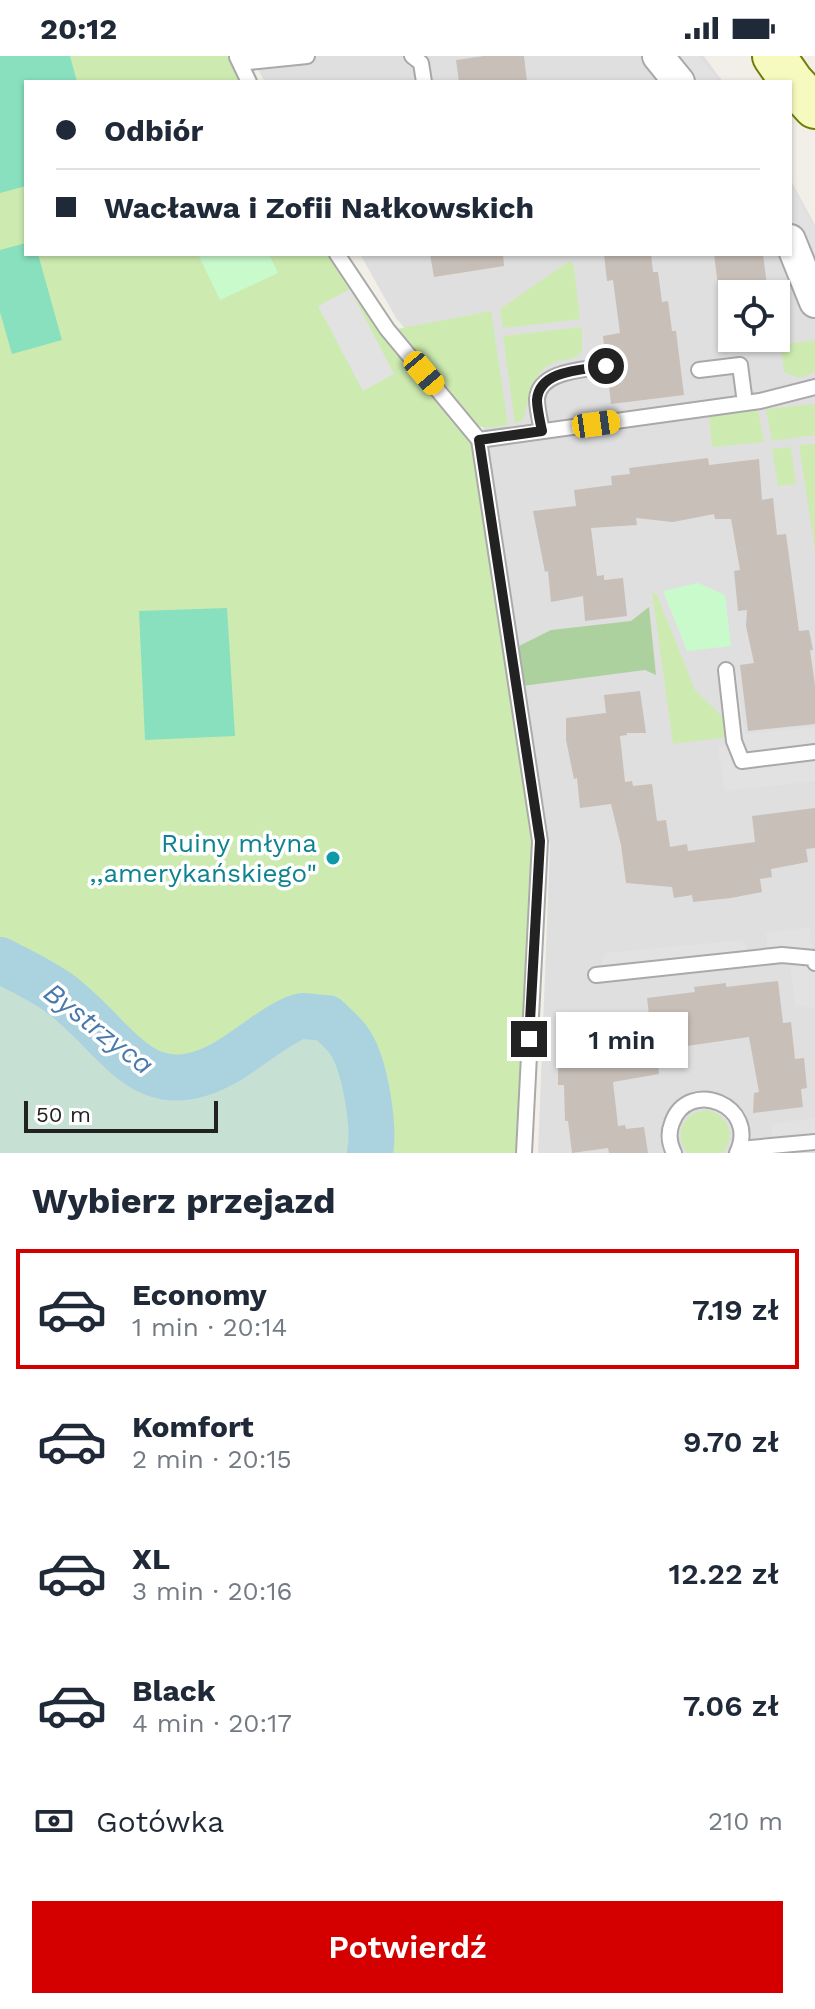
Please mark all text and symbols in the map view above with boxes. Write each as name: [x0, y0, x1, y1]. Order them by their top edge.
text: 20:12: [40, 11, 117, 46]
text: Odbiór: [104, 113, 203, 148]
text: Wacława i Zofii Nałkowskich: [104, 190, 534, 225]
map controls: [718, 280, 790, 352]
button: locate: [718, 280, 790, 352]
car: [399, 347, 449, 399]
route start: [588, 348, 624, 384]
car: [571, 409, 621, 439]
place label: Ruiny młyna ,,amerykańskiego": [90, 828, 317, 888]
marker: Ruiny młyna ,,amerykańskiego": [324, 849, 342, 867]
water label: Bystrzyca: [37, 975, 160, 1081]
callout: 1 min: [557, 1011, 689, 1067]
route end: [511, 1021, 547, 1057]
text: 1 min: [589, 1025, 655, 1055]
scale bar: [24, 1097, 218, 1133]
text: 50 m: [36, 1102, 91, 1127]
text: Wybierz przejazd: [32, 1180, 336, 1222]
icon: car: [36, 1273, 108, 1345]
text: Economy: [132, 1277, 267, 1312]
text: 7.19 zł: [692, 1292, 779, 1327]
text: 1 min · 20:14: [132, 1312, 287, 1342]
icon: car: [36, 1405, 108, 1477]
text: Komfort: [132, 1409, 254, 1444]
text: 9.70 zł: [683, 1424, 779, 1459]
text: 2 min · 20:15: [132, 1444, 292, 1474]
icon: car: [36, 1537, 108, 1609]
text: XL: [132, 1541, 170, 1576]
text: 12.22 zł: [669, 1556, 779, 1591]
text: 3 min · 20:16: [132, 1576, 292, 1606]
icon: car: [36, 1669, 108, 1741]
text: Black: [132, 1673, 216, 1708]
text: 7.06 zł: [683, 1688, 779, 1723]
text: 4 min · 20:17: [132, 1708, 292, 1738]
icon: cash: [32, 1799, 76, 1843]
text: Gotówka: [96, 1804, 224, 1839]
text: 210 m: [708, 1806, 783, 1836]
button: Potwierdź: [32, 1901, 783, 1993]

